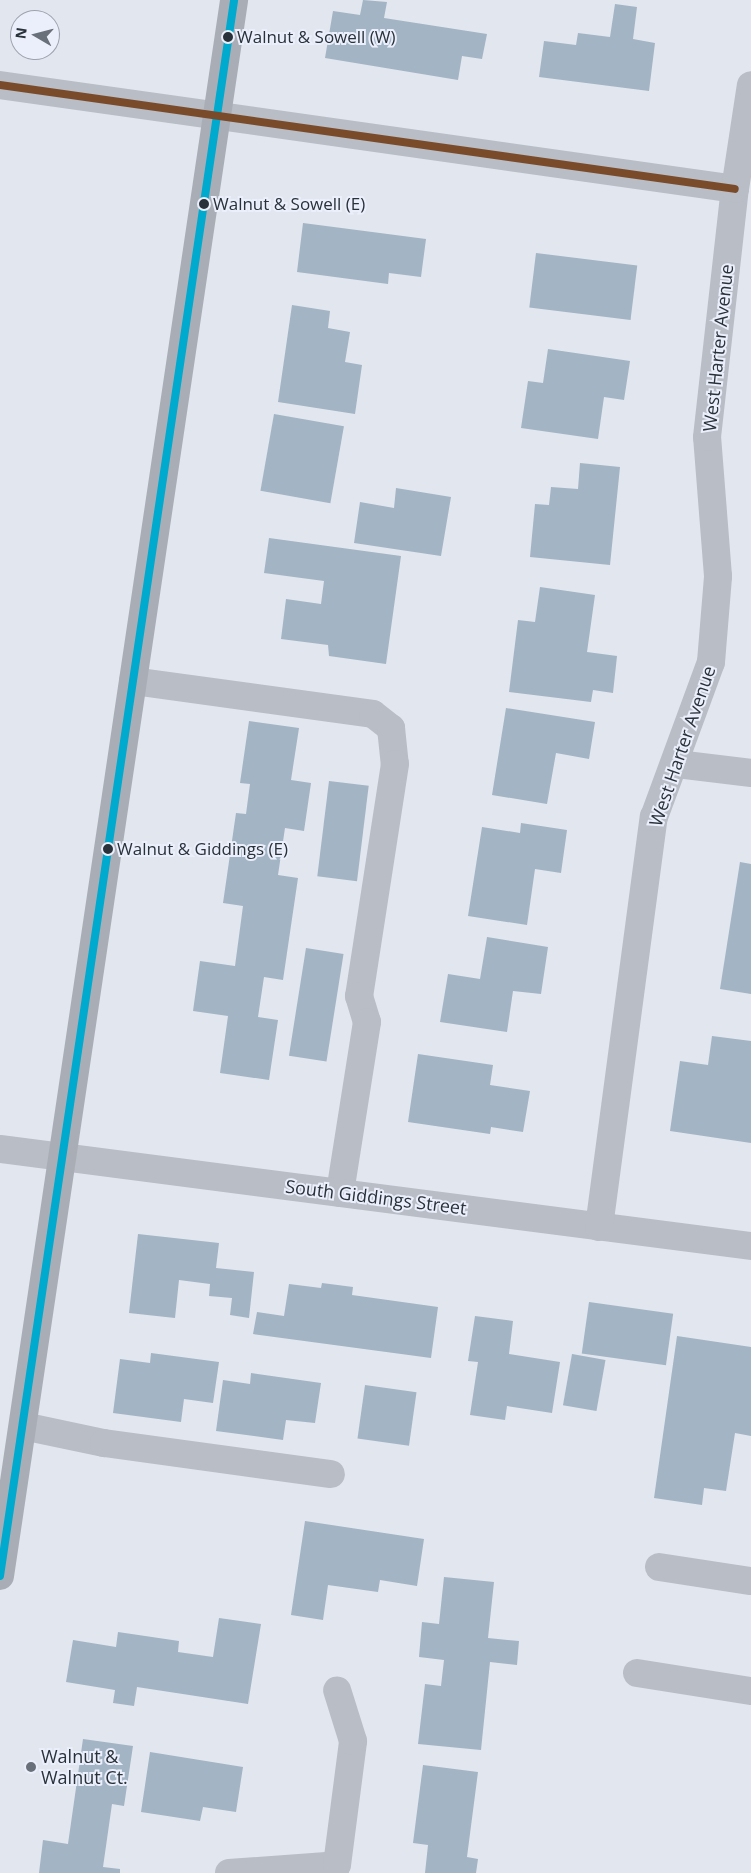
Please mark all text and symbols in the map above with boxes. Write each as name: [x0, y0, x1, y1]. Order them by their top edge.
north arrow: [10, 10, 60, 60]
text: N: [10, 26, 31, 40]
place label: Walnut & Sowell (W): [237, 27, 396, 47]
marker: Walnut & Sowell (W): [223, 32, 233, 42]
place label: Walnut & Sowell (E): [213, 194, 365, 214]
marker: Walnut & Sowell (E): [199, 199, 209, 209]
street label: West Harter Avenue: [698, 263, 738, 433]
street label: West Harter Avenue: [644, 663, 720, 829]
place label: Walnut & Giddings (E): [117, 839, 288, 859]
marker: Walnut & Giddings (E): [103, 844, 113, 854]
street label: South Giddings Street: [284, 1175, 468, 1219]
place label: Walnut & Walnut Ct.: [41, 1746, 128, 1788]
marker: Walnut & Walnut Ct.: [25, 1761, 37, 1773]

